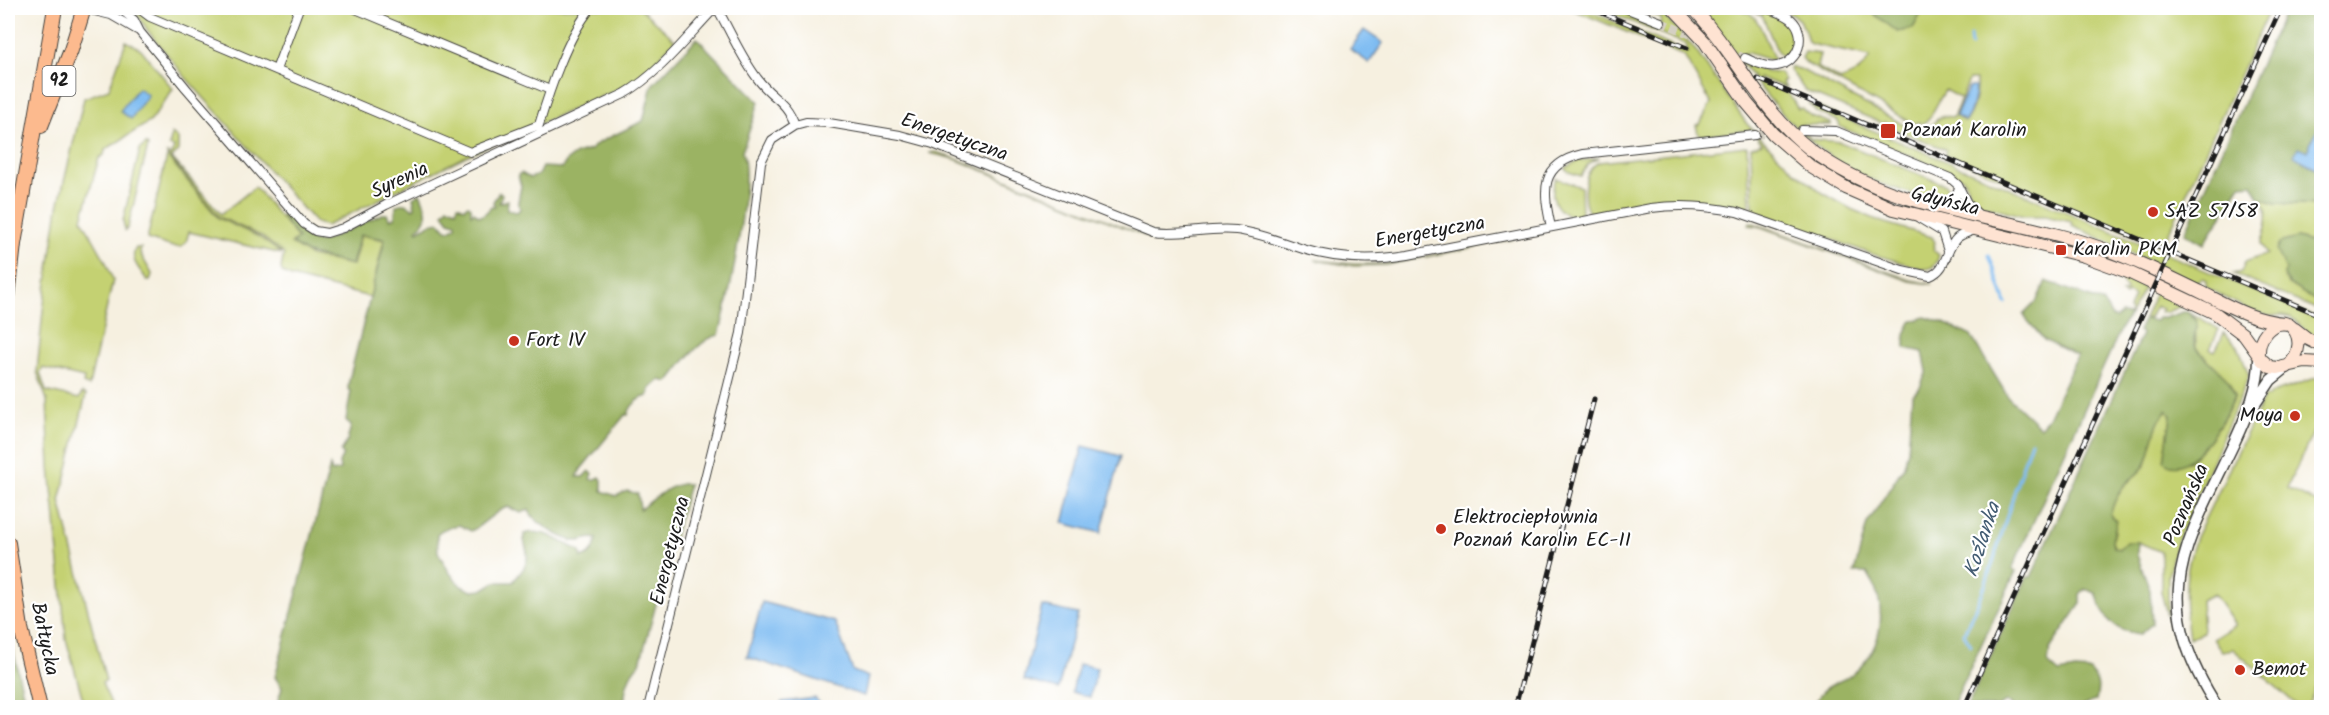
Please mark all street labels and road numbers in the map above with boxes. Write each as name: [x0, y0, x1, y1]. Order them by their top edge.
road number: 92: [42, 66, 76, 96]
street label: Energetyczna: [896, 105, 1012, 171]
street label: Syrenia: [366, 154, 434, 208]
street label: Gdyńska: [1907, 178, 1983, 226]
street label: Energetyczna: [1372, 208, 1488, 258]
street label: Poznańska: [2155, 459, 2219, 551]
street label: Energetyczna: [642, 493, 700, 609]
street label: Bałtycka: [21, 599, 67, 679]

